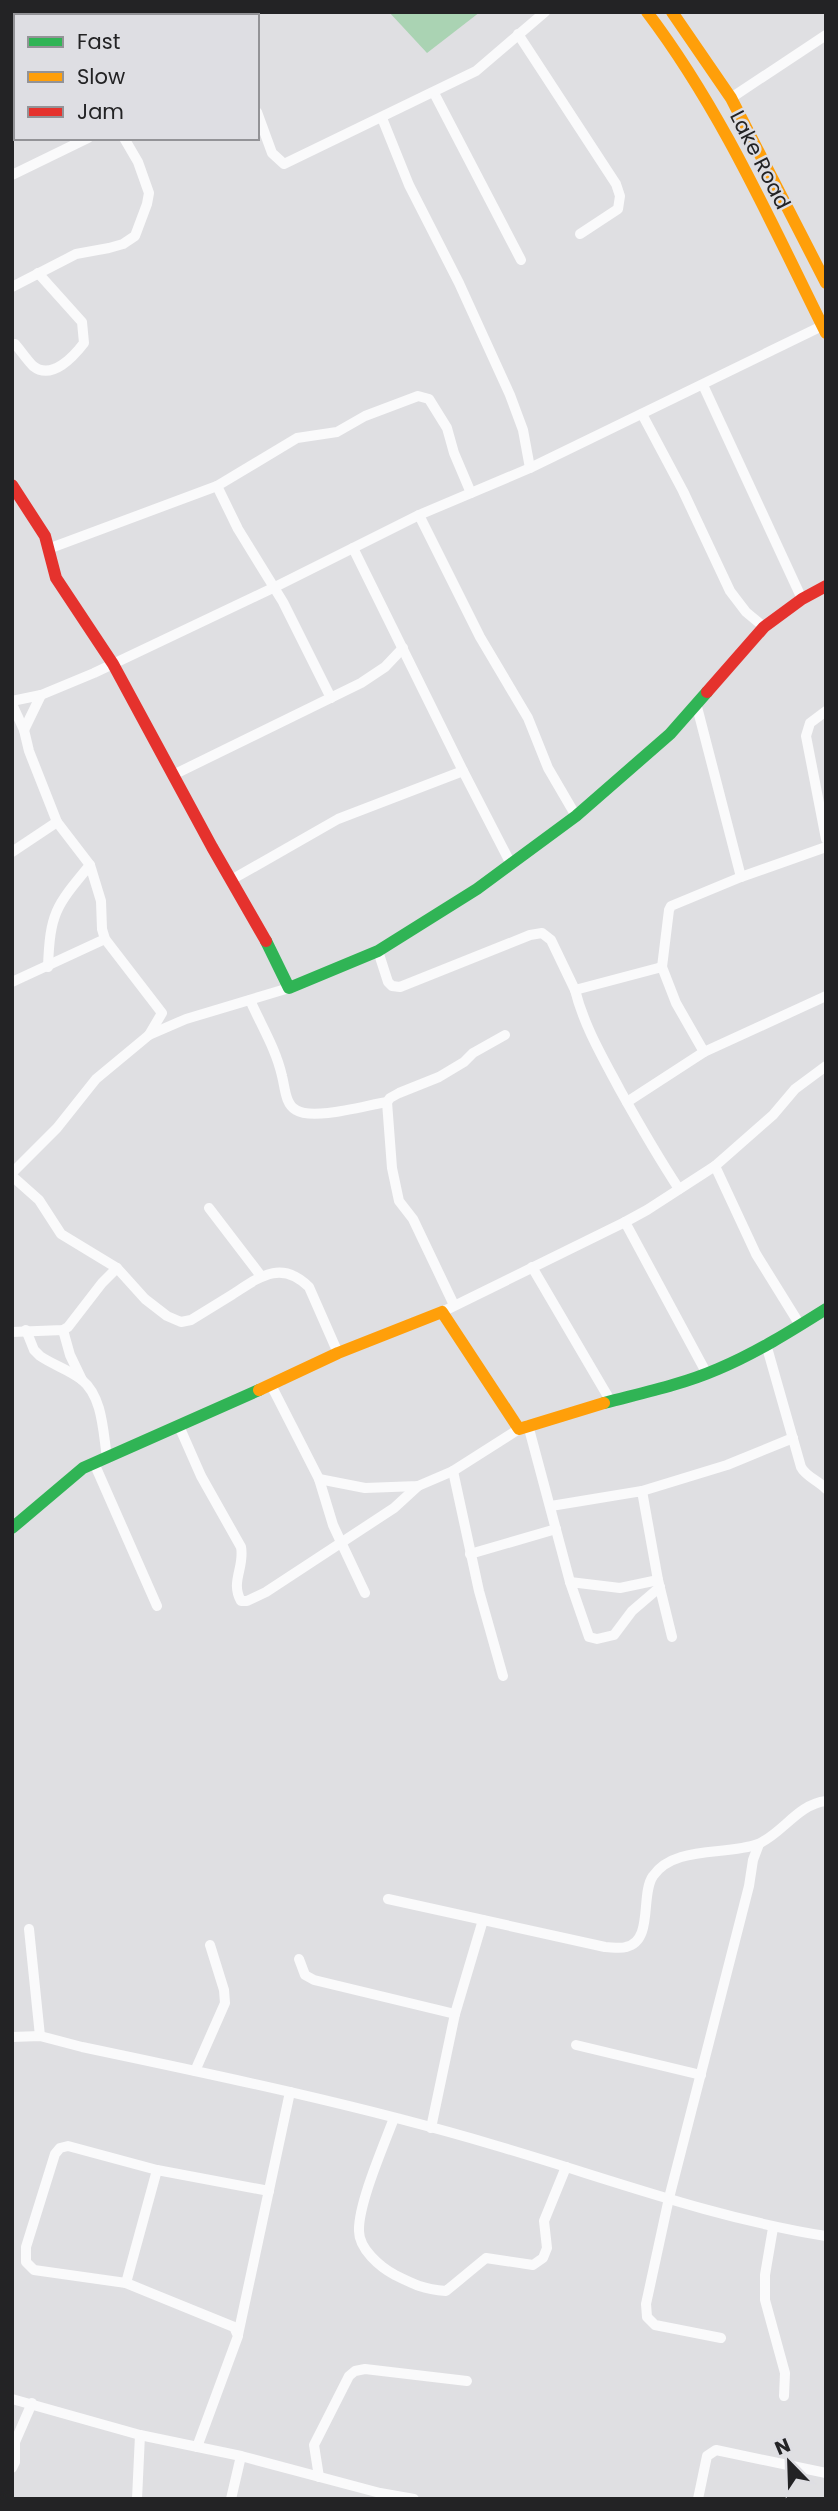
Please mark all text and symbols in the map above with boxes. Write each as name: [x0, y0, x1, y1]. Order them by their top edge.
legend: [14, 14, 259, 140]
text: Fast: [77, 27, 120, 56]
text: Slow: [77, 62, 125, 91]
text: Jam: [77, 97, 124, 126]
street label: Lake Road: [723, 105, 798, 214]
north arrow: [754, 2427, 824, 2497]
text: N: [771, 2432, 794, 2462]

